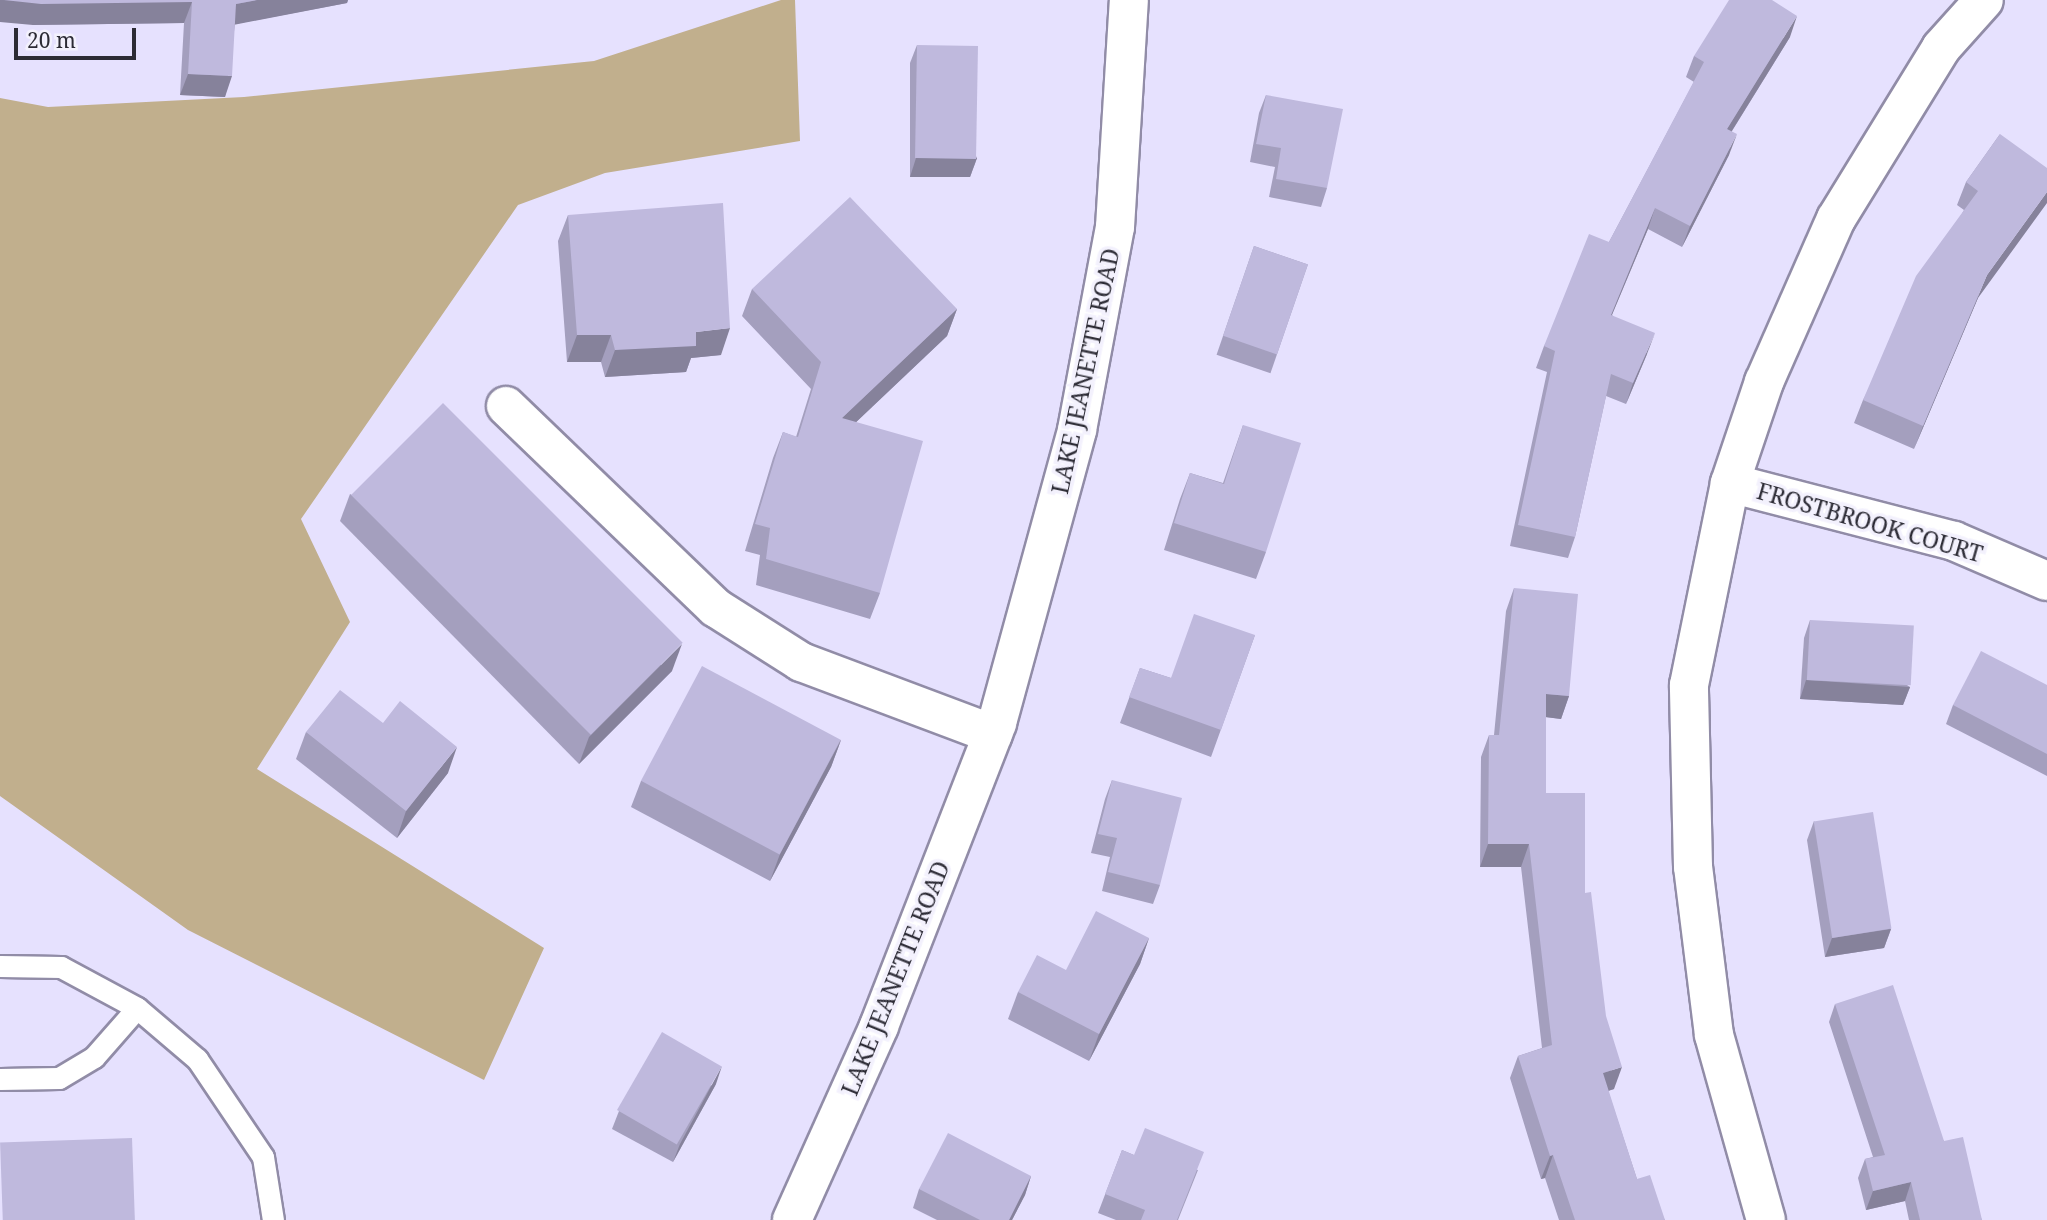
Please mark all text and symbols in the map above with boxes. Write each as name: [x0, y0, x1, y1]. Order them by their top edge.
scale bar: [18, 14, 140, 58]
text: 20 m: [27, 26, 76, 54]
street label: LAKE JEANETTE ROAD: [1045, 246, 1125, 496]
street label: FROSTBROOK COURT: [1754, 477, 1986, 567]
street label: LAKE JEANETTE ROAD: [835, 857, 955, 1099]

